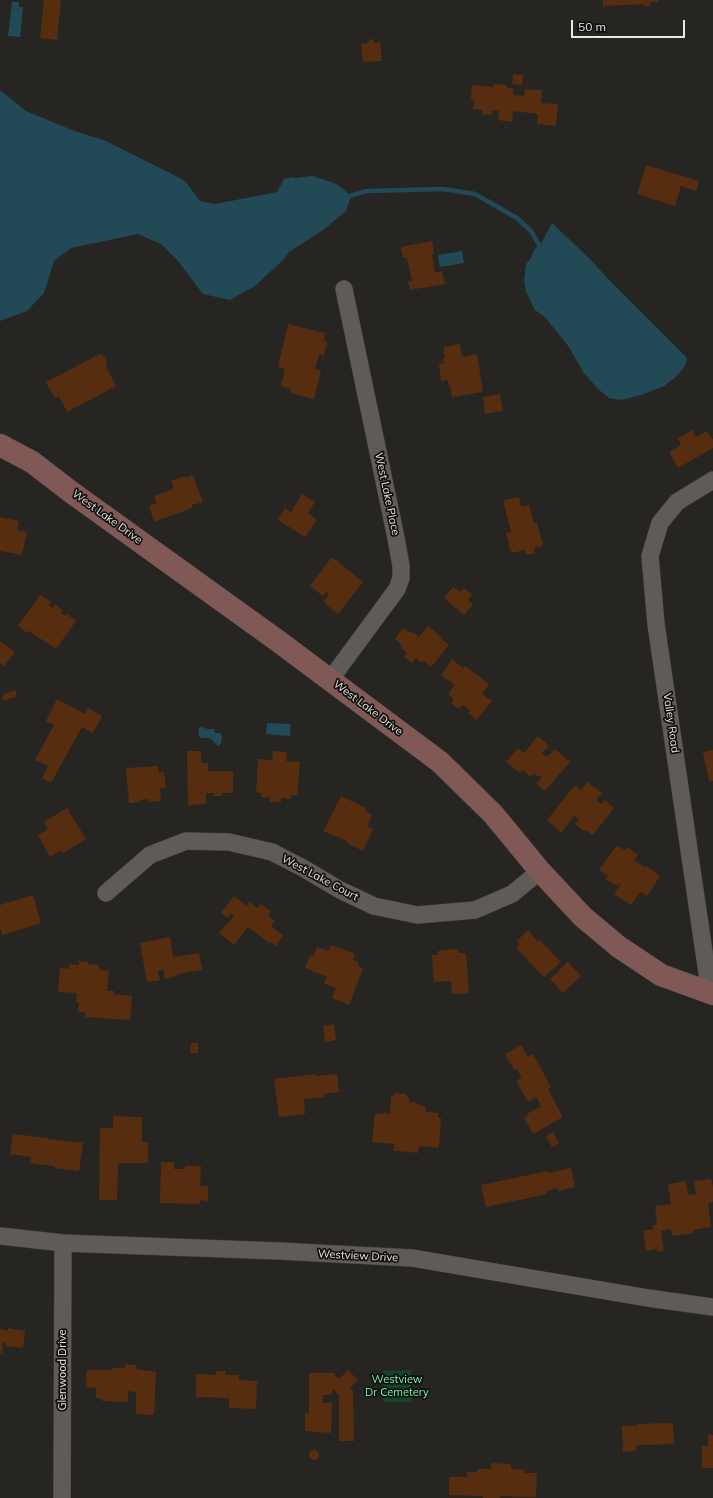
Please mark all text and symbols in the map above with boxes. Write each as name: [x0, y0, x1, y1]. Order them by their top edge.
scale bar: [573, 12, 687, 38]
text: 50 m: [578, 19, 606, 34]
street label: West Lake Place: [372, 451, 402, 537]
street label: West Lake Drive: [69, 487, 145, 547]
street label: West Lake Drive: [331, 678, 405, 738]
street label: Valley Road: [660, 692, 682, 754]
street label: West Lake Court: [280, 852, 360, 904]
street label: Westview Drive: [318, 1247, 398, 1265]
street label: Glenwood Drive: [56, 1329, 70, 1411]
park label: Westview Dr Cemetery: [365, 1373, 429, 1399]

